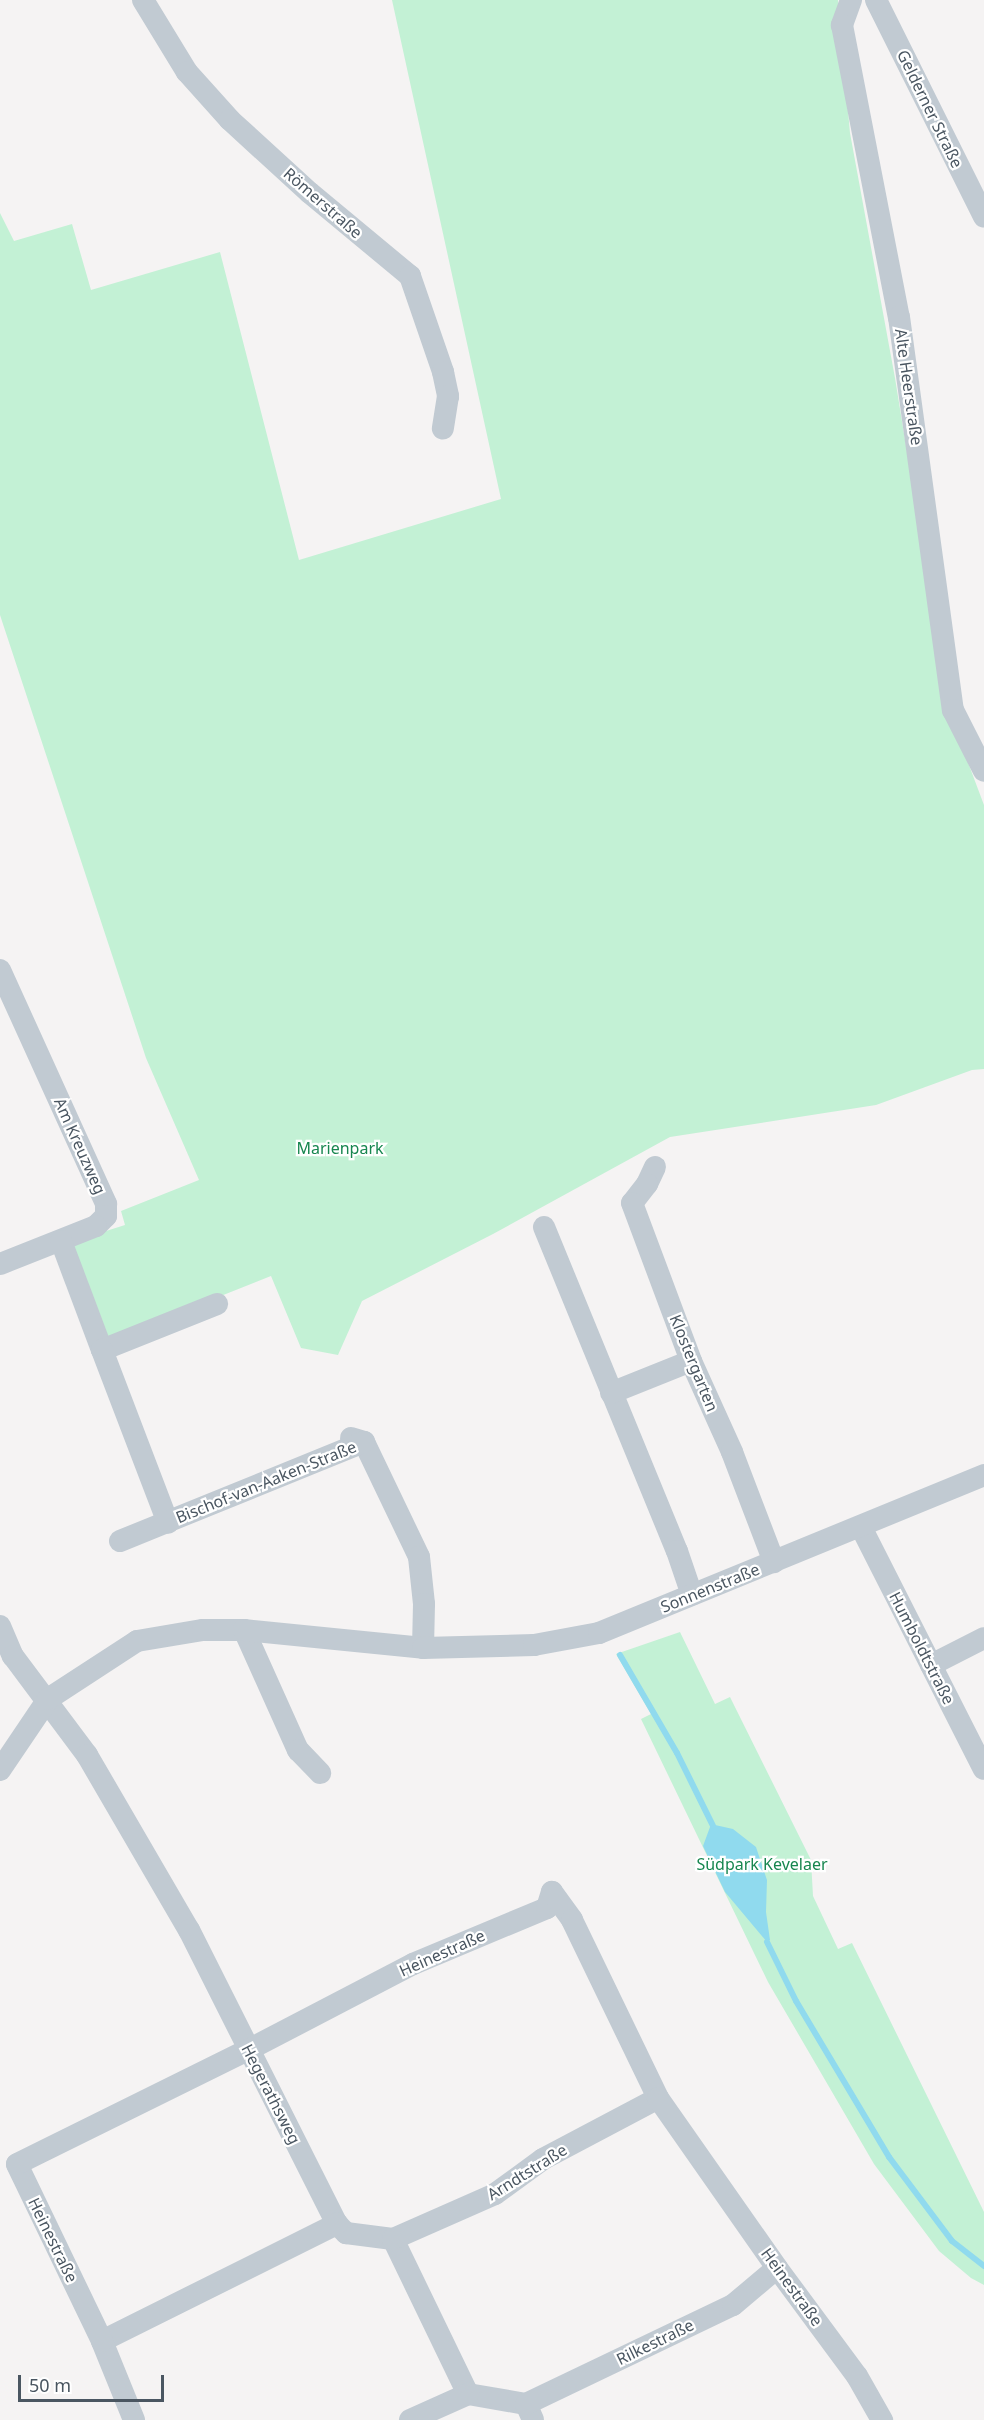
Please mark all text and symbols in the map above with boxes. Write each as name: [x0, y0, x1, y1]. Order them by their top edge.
street label: Gelderner Straße: [893, 47, 967, 171]
street label: Römerstraße: [280, 164, 366, 242]
street label: Alte Heerstraße: [891, 327, 927, 447]
street label: Am Kreuzweg: [50, 1095, 110, 1197]
park label: Marienpark: [296, 1138, 384, 1158]
street label: Klostergarten: [666, 1312, 722, 1414]
street label: Bischof-van-Aaken-Straße: [173, 1437, 359, 1527]
street label: Sonnenstraße: [658, 1559, 762, 1617]
street label: Humboldtstraße: [885, 1588, 959, 1708]
park label: Südpark Kevelaer: [696, 1854, 828, 1874]
street label: Heinestraße: [396, 1926, 488, 1980]
street label: Hegerathsweg: [238, 2041, 304, 2147]
street label: Arndtstraße: [484, 2140, 570, 2204]
street label: Heinestraße: [24, 2195, 82, 2285]
street label: Heinestraße: [757, 2244, 827, 2330]
street label: Rilkestraße: [613, 2315, 697, 2369]
scale bar: [21, 2363, 166, 2401]
text: 50 m: [29, 2373, 71, 2397]

